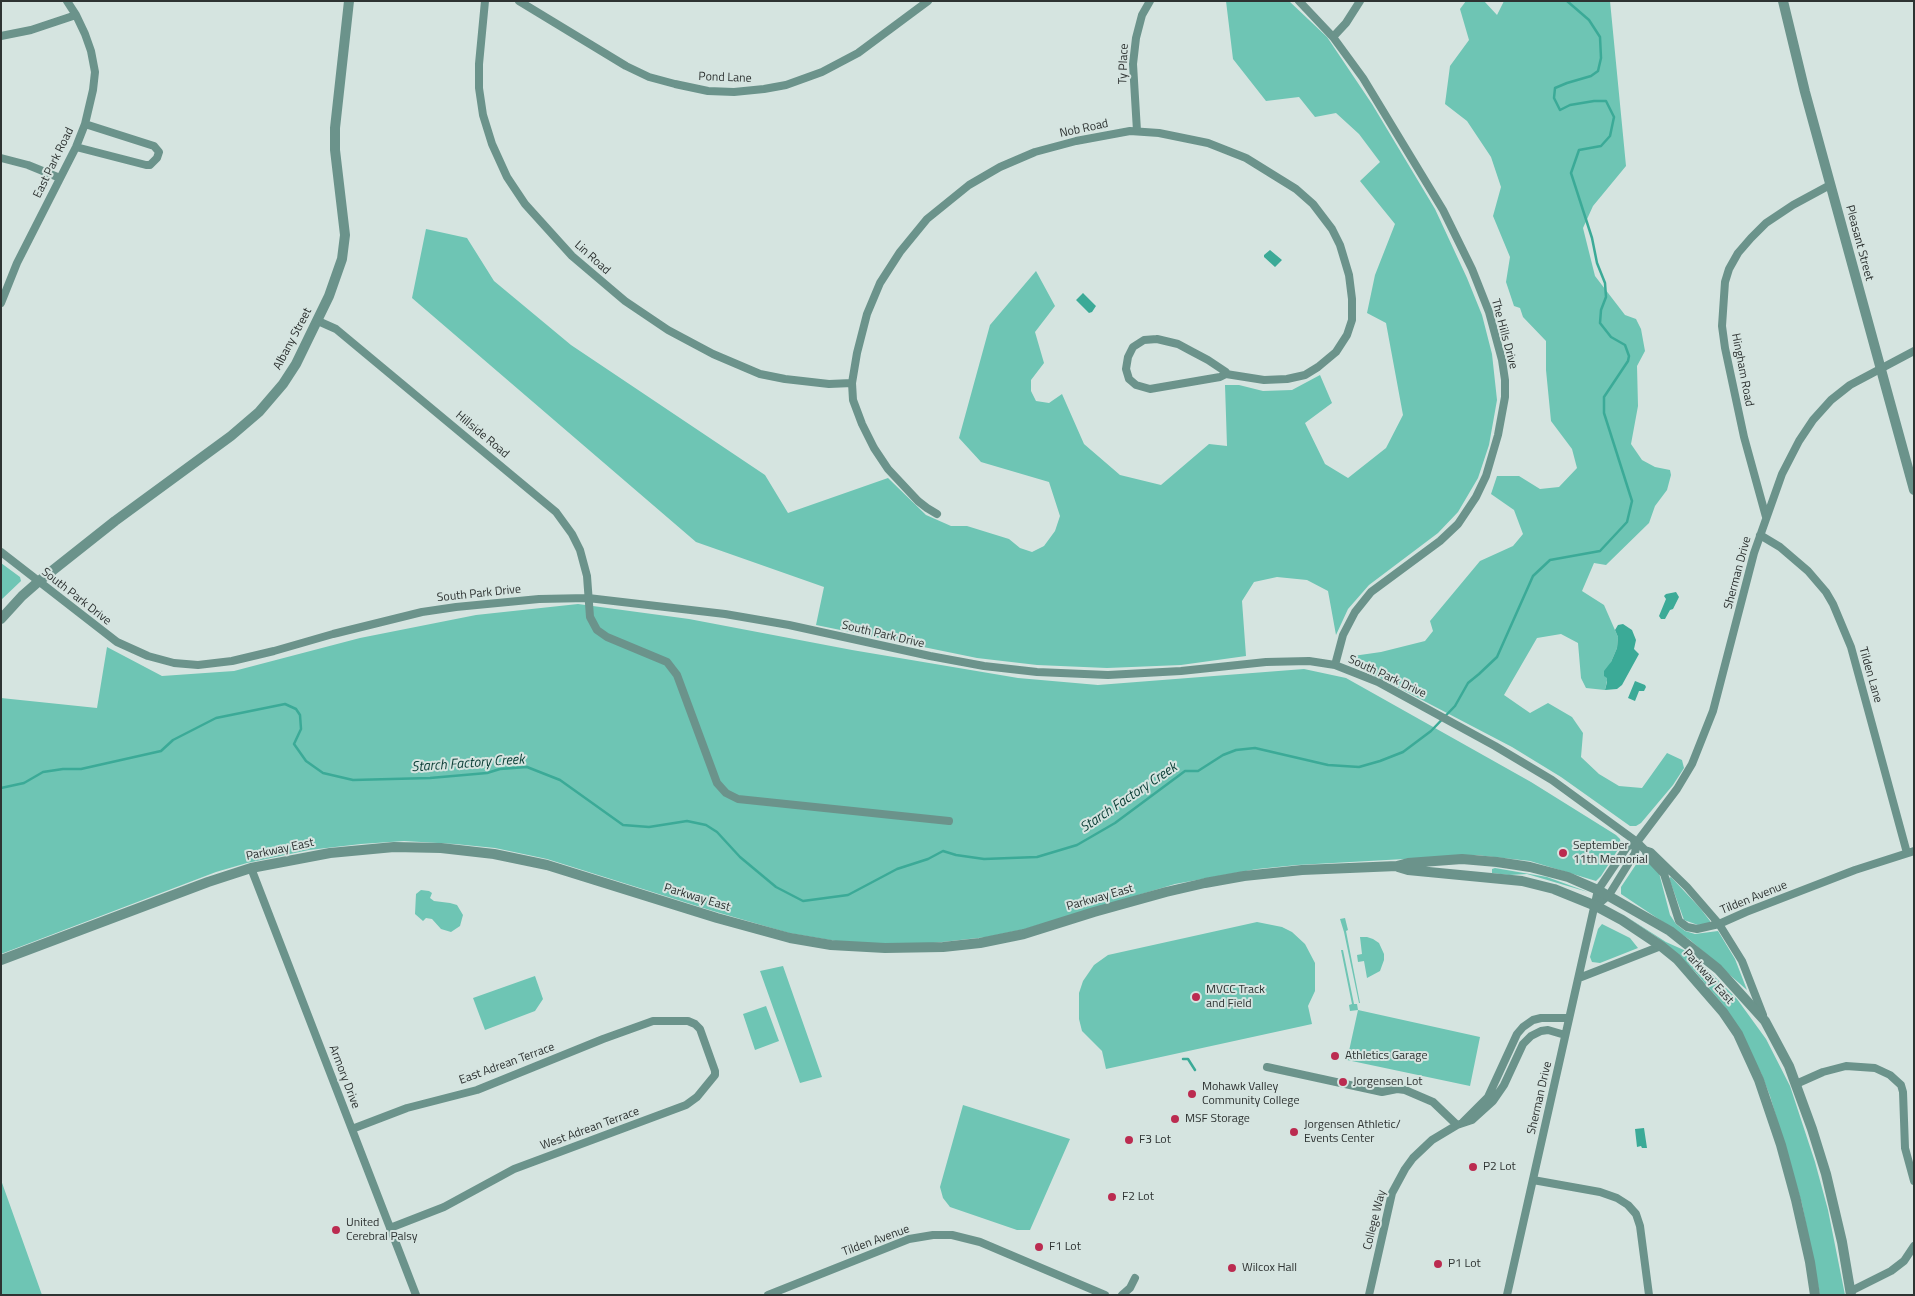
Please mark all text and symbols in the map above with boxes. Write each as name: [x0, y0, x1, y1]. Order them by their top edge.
street label: Ty Place: [1116, 43, 1132, 85]
street label: Pond Lane: [698, 70, 752, 86]
street label: Nob Road: [1058, 117, 1110, 141]
street label: East Park Road: [31, 125, 77, 201]
street label: Pleasant Street: [1842, 204, 1876, 282]
street label: Lin Road: [571, 238, 613, 278]
street label: The Hills Drive: [1488, 297, 1520, 371]
street label: Albany Street: [271, 306, 315, 372]
street label: Hingham Road: [1728, 332, 1756, 408]
street label: Hillside Road: [452, 408, 512, 462]
street label: Sherman Drive: [1721, 535, 1755, 611]
street label: South Park Drive: [38, 565, 114, 629]
street label: South Park Drive: [436, 582, 522, 606]
street label: South Park Drive: [840, 618, 926, 652]
street label: Tilden Lane: [1855, 645, 1885, 705]
street label: South Park Drive: [1346, 653, 1428, 701]
water label: Starch Factory Creek: [411, 752, 525, 776]
water label: Starch Factory Creek: [1077, 759, 1181, 837]
street label: Parkway East: [245, 836, 315, 864]
place label: September 11th Memorial: [1573, 839, 1648, 867]
marker: September 11th Memorial: [1557, 847, 1569, 859]
street label: Tilden Avenue: [1719, 878, 1789, 918]
street label: Parkway East: [662, 881, 732, 915]
street label: Parkway East: [1065, 882, 1135, 914]
street label: Parkway East: [1680, 947, 1736, 1007]
place label: MVCC Track and Field: [1206, 983, 1265, 1011]
marker: MVCC Track and Field: [1190, 991, 1202, 1003]
street label: East Adrean Terrace: [457, 1040, 557, 1088]
street label: Armory Drive: [325, 1043, 363, 1111]
place label: Athletics Garage: [1345, 1049, 1428, 1063]
marker: Athletics Garage: [1329, 1050, 1341, 1062]
street label: Sherman Drive: [1525, 1060, 1555, 1136]
place label: Jorgensen Lot: [1353, 1075, 1422, 1089]
marker: Jorgensen Lot: [1337, 1076, 1349, 1088]
place label: Mohawk Valley Community College: [1202, 1080, 1299, 1108]
marker: Mohawk Valley Community College: [1186, 1088, 1198, 1100]
street label: West Adrean Terrace: [539, 1104, 641, 1154]
place label: MSF Storage: [1185, 1112, 1250, 1126]
marker: MSF Storage: [1169, 1113, 1181, 1125]
place label: Jorgensen Athletic/ Events Center: [1304, 1118, 1401, 1146]
marker: Jorgensen Athletic/ Events Center: [1288, 1126, 1300, 1138]
place label: F3 Lot: [1139, 1133, 1171, 1147]
marker: F3 Lot: [1123, 1134, 1135, 1146]
place label: P2 Lot: [1483, 1160, 1516, 1174]
marker: P2 Lot: [1467, 1161, 1479, 1173]
street label: College Way: [1361, 1188, 1389, 1252]
place label: F2 Lot: [1122, 1190, 1154, 1204]
marker: F2 Lot: [1106, 1191, 1118, 1203]
place label: United Cerebral Palsy: [346, 1216, 418, 1244]
street label: Tilden Avenue: [840, 1222, 912, 1260]
marker: United Cerebral Palsy: [330, 1224, 342, 1236]
place label: F1 Lot: [1049, 1240, 1081, 1254]
marker: F1 Lot: [1033, 1241, 1045, 1253]
place label: P1 Lot: [1448, 1257, 1481, 1271]
marker: P1 Lot: [1432, 1258, 1444, 1270]
place label: Wilcox Hall: [1242, 1261, 1297, 1275]
marker: Wilcox Hall: [1226, 1262, 1238, 1274]

